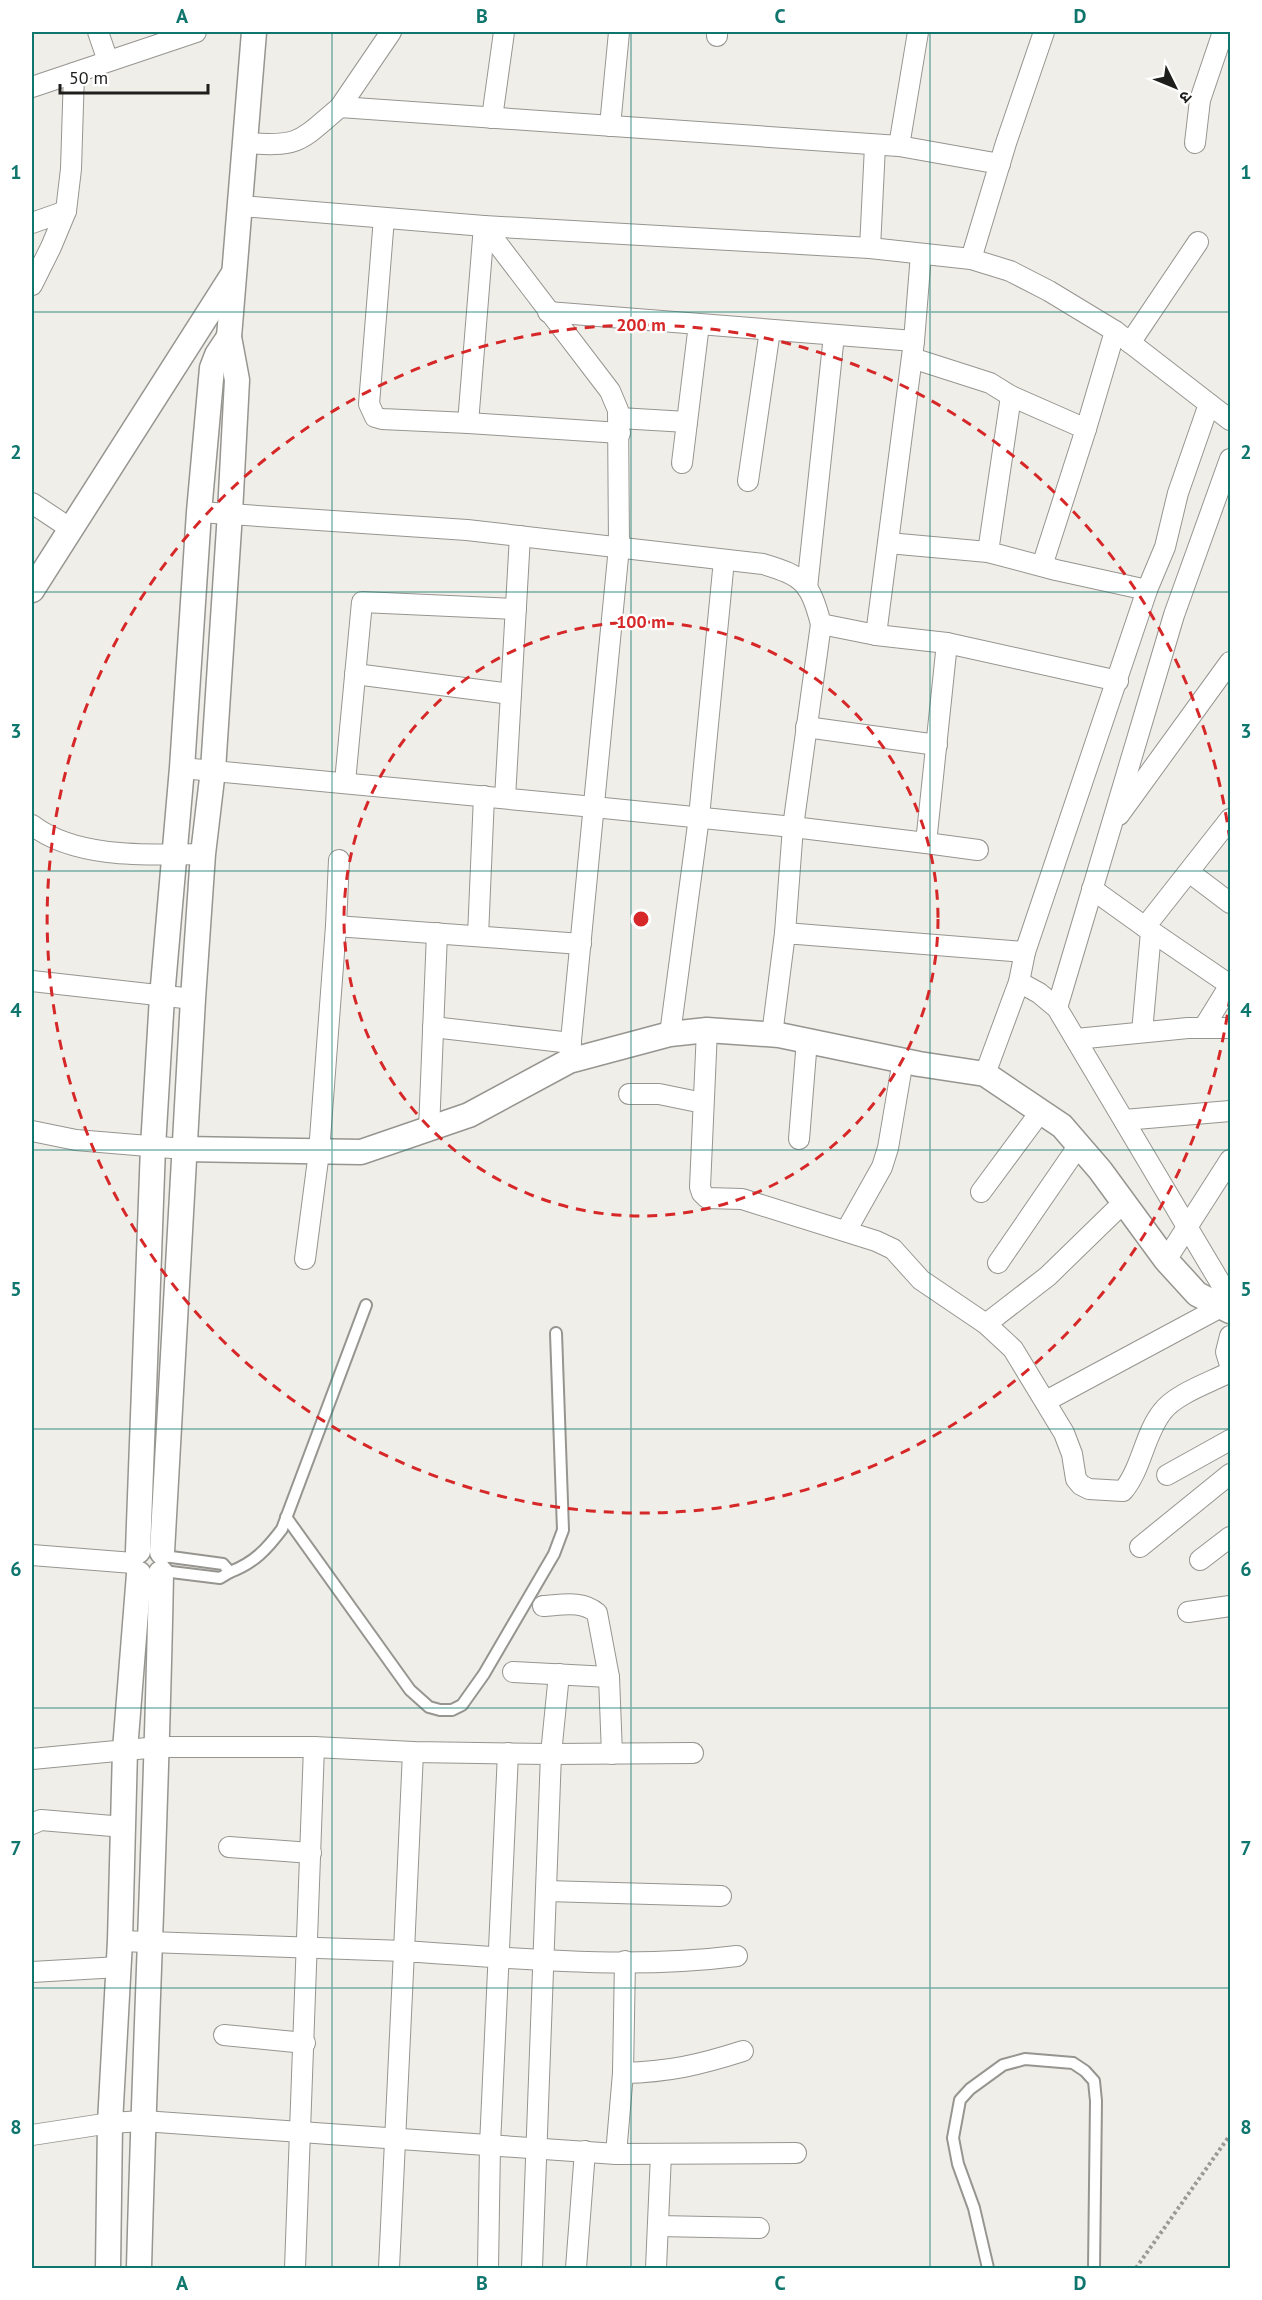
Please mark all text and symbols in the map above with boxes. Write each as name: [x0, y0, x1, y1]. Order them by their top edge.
text: A: [176, 3, 189, 29]
text: B: [476, 3, 488, 29]
text: C: [774, 3, 786, 29]
text: D: [1074, 3, 1087, 29]
scale bar: [60, 57, 208, 95]
north arrow: [1145, 57, 1205, 117]
text: 50 m: [69, 66, 108, 89]
text: उ: [1175, 87, 1196, 108]
text: 1: [10, 159, 22, 185]
text: 1: [1240, 159, 1252, 185]
text: 200 m: [616, 313, 666, 336]
text: 2: [10, 439, 22, 465]
text: 2: [1240, 439, 1252, 465]
text: 100 m: [616, 610, 666, 633]
text: 3: [10, 718, 22, 744]
text: 3: [1240, 718, 1252, 744]
centre of rings: [631, 909, 651, 929]
text: 4: [10, 997, 22, 1023]
text: 4: [1240, 997, 1252, 1023]
text: 5: [10, 1276, 22, 1302]
text: 5: [1240, 1276, 1252, 1302]
text: 6: [10, 1556, 22, 1582]
text: 6: [1240, 1556, 1252, 1582]
text: 7: [10, 1835, 22, 1861]
text: 7: [1240, 1835, 1252, 1861]
text: 8: [10, 2114, 22, 2140]
text: 8: [1240, 2114, 1252, 2140]
text: A: [176, 2270, 189, 2296]
text: B: [476, 2270, 488, 2296]
text: C: [774, 2270, 786, 2296]
text: D: [1074, 2270, 1087, 2296]

